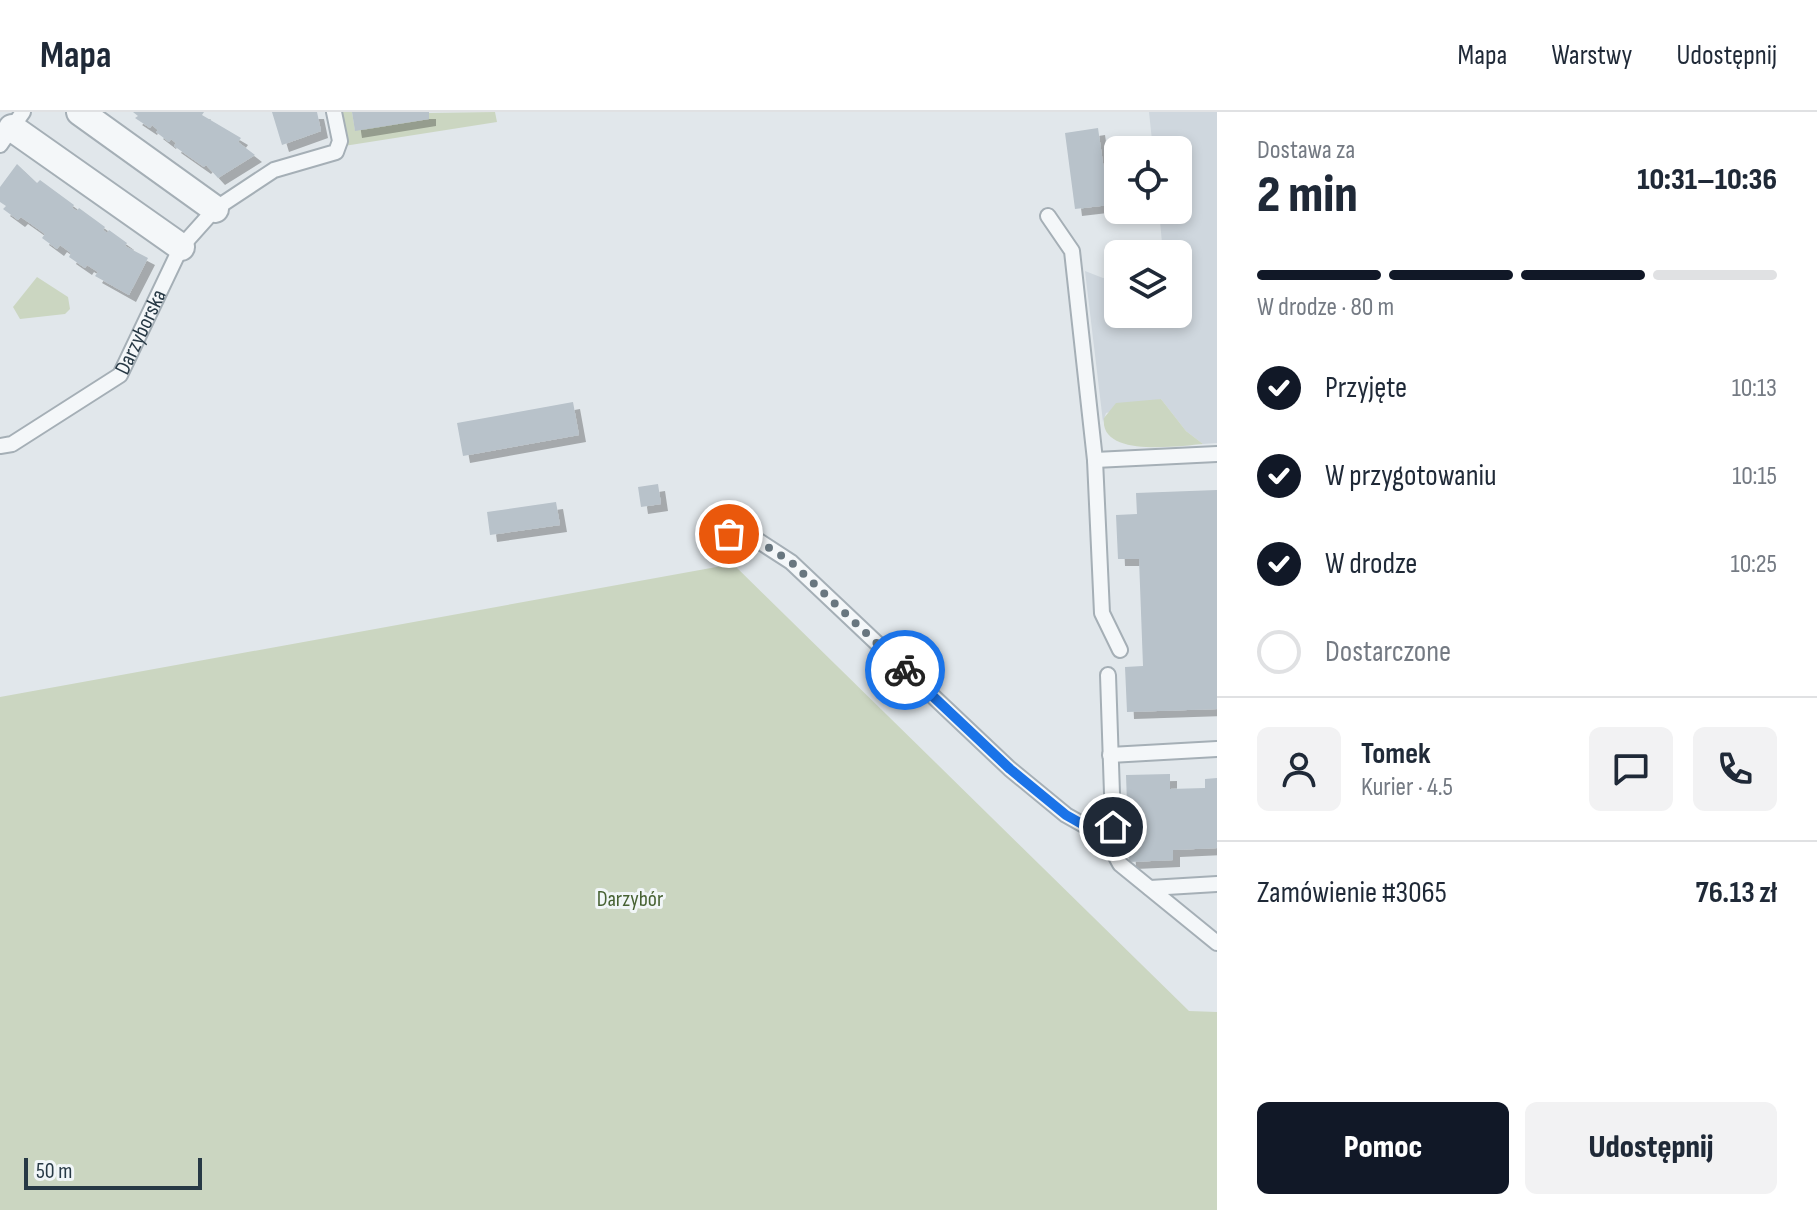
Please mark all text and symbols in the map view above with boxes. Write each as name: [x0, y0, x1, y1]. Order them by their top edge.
text: Mapa: [40, 33, 112, 78]
text: Mapa: [1458, 39, 1507, 72]
text: Warstwy: [1551, 39, 1632, 72]
text: Udostępnij: [1676, 39, 1777, 72]
text: Dostawa za: [1257, 135, 1355, 166]
map controls: [1104, 136, 1192, 328]
button: locate: [1104, 136, 1192, 224]
text: 10:31–10:36: [1637, 162, 1777, 198]
text: 2 min: [1257, 164, 1358, 227]
button: layers: [1104, 240, 1192, 328]
street label: Darzyborska: [109, 285, 172, 379]
text: W drodze · 80 m: [1257, 292, 1394, 323]
icon: check: [1257, 366, 1301, 410]
text: Przyjęte: [1325, 370, 1407, 406]
text: 10:13: [1732, 373, 1777, 404]
icon: check: [1257, 454, 1301, 498]
text: W przygotowaniu: [1325, 458, 1497, 494]
text: 10:15: [1732, 461, 1777, 492]
pin: [695, 500, 763, 568]
icon: bag: [707, 512, 751, 556]
icon: check: [1257, 542, 1301, 586]
text: W drodze: [1325, 546, 1417, 582]
text: 10:25: [1731, 549, 1777, 580]
courier: [865, 630, 945, 710]
text: Dostarczone: [1325, 634, 1451, 670]
icon: bike: [883, 648, 927, 692]
button: person: [1257, 727, 1341, 811]
button: chat: [1589, 727, 1673, 811]
button: phone: [1693, 727, 1777, 811]
text: Tomek: [1361, 736, 1431, 772]
text: Kurier · 4.5: [1361, 772, 1453, 803]
pin: [1079, 793, 1147, 861]
icon: home: [1091, 805, 1135, 849]
text: Zamówienie #3065: [1257, 875, 1447, 911]
text: 76.13 zł: [1696, 875, 1777, 911]
park label: Darzybór: [597, 886, 663, 913]
button: Pomoc: [1257, 1102, 1509, 1194]
button: Udostępnij: [1525, 1102, 1777, 1194]
scale bar: [24, 1154, 202, 1190]
text: 50 m: [36, 1158, 72, 1185]

